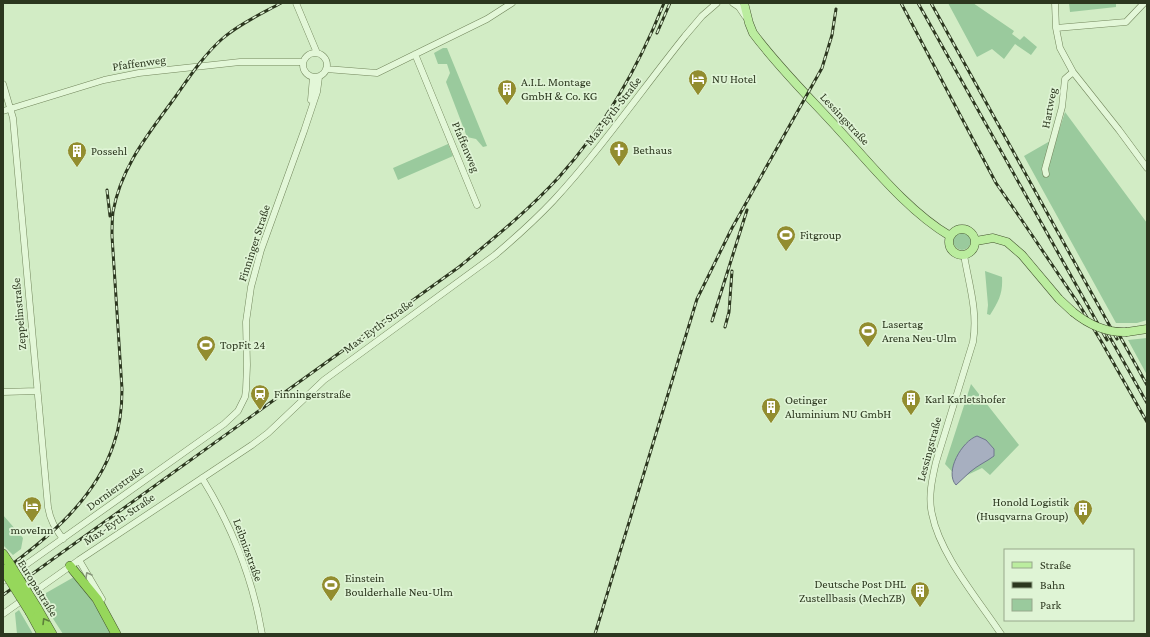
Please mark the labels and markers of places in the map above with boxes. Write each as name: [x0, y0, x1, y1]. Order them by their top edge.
hotel icon: NU Hotel: [687, 68, 709, 96]
place label: NU Hotel: [712, 72, 756, 86]
place label: A.I.L. Montage GmbH & Co. KG: [521, 75, 598, 103]
building icon: A.I.L. Montage GmbH & Co. KG: [496, 78, 518, 106]
church icon: Bethaus: [608, 139, 630, 167]
building icon: Possehl: [66, 140, 88, 168]
place label: Bethaus: [633, 143, 672, 157]
place label: Possehl: [91, 144, 127, 158]
sports icon: Fitgroup: [775, 224, 797, 252]
place label: Fitgroup: [800, 228, 841, 242]
place label: Lasertag Arena Neu-Ulm: [882, 317, 957, 345]
sports icon: Lasertag Arena Neu-Ulm: [857, 320, 879, 348]
sports icon: TopFit 24: [195, 334, 217, 362]
place label: TopFit 24: [220, 338, 265, 352]
station icon: Finningerstraße: [249, 383, 271, 411]
place label: Finningerstraße: [274, 387, 351, 401]
building icon: Karl Karletshofer: [900, 388, 922, 416]
place label: Karl Karletshofer: [925, 392, 1007, 406]
place label: Oetinger Aluminium NU GmbH: [785, 393, 891, 421]
building icon: Oetinger Aluminium NU GmbH: [760, 396, 782, 424]
hotel icon: moveInn: [21, 495, 43, 523]
place label: Honold Logistik (Husqvarna Group): [976, 495, 1069, 523]
building icon: Honold Logistik (Husqvarna Group): [1072, 498, 1094, 526]
place label: moveInn: [11, 523, 54, 537]
place label: Einstein Boulderhalle Neu-Ulm: [345, 571, 453, 599]
sports icon: Einstein Boulderhalle Neu-Ulm: [320, 574, 342, 602]
place label: Deutsche Post DHL Zustellbasis (MechZB): [799, 577, 906, 605]
building icon: Deutsche Post DHL Zustellbasis (MechZB): [909, 580, 931, 608]

